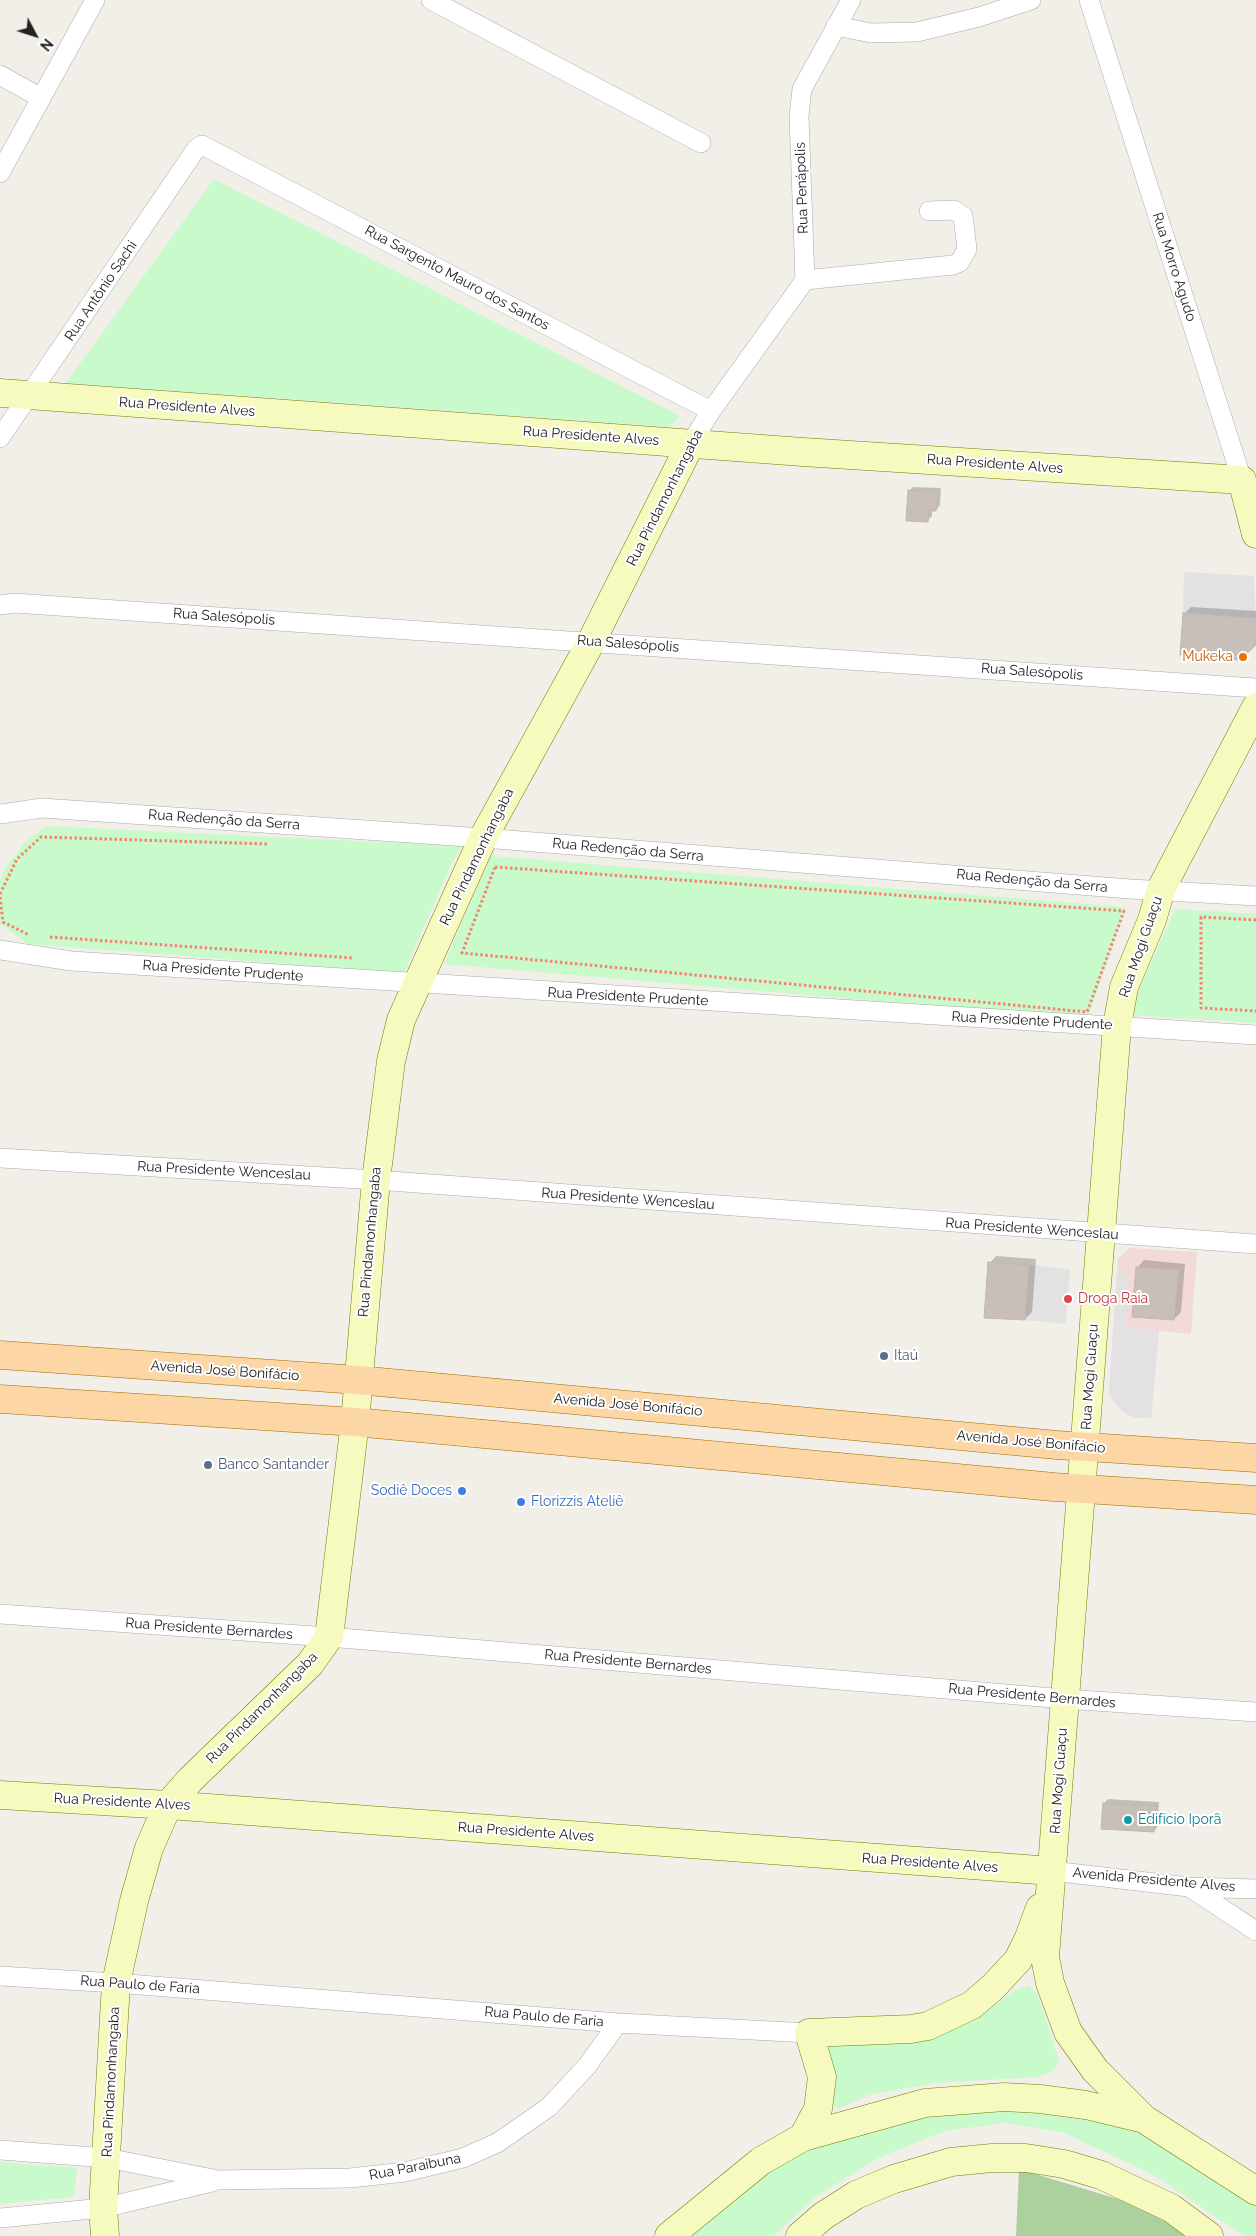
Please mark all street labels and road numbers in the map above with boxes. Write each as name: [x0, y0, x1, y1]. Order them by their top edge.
street label: Rua Penápolis: [792, 142, 812, 234]
street label: Rua Morro Agudo: [1148, 210, 1200, 324]
street label: Rua Sargento Mauro dos Santos: [362, 222, 552, 334]
street label: Rua Antônio Sachi: [61, 238, 141, 344]
street label: Rua Presidente Alves: [118, 394, 256, 420]
street label: Rua Presidente Alves: [522, 423, 660, 449]
street label: Rua Pindamonhangaba: [623, 427, 707, 569]
street label: Rua Presidente Alves: [926, 451, 1064, 477]
street label: Rua Salesópolis: [172, 605, 276, 629]
street label: Rua Salesópolis: [576, 632, 680, 656]
street label: Rua Salesópolis: [980, 660, 1084, 684]
street label: Rua Pindamonhangaba: [436, 786, 518, 928]
street label: Rua Redenção da Serra: [148, 806, 300, 834]
street label: Rua Redenção da Serra: [552, 835, 704, 865]
street label: Rua Redenção da Serra: [956, 866, 1108, 896]
street label: Rua Mogi Guaçu: [1116, 894, 1166, 1000]
street label: Rua Presidente Prudente: [142, 957, 304, 985]
street label: Rua Presidente Prudente: [547, 984, 709, 1010]
street label: Rua Presidente Prudente: [951, 1008, 1113, 1034]
street label: Rua Presidente Wenceslau: [137, 1158, 311, 1184]
street label: Rua Pindamonhangaba: [355, 1166, 385, 1318]
street label: Rua Presidente Wenceslau: [541, 1185, 715, 1213]
street label: Rua Presidente Wenceslau: [945, 1215, 1119, 1243]
street label: Rua Mogi Guaçu: [1078, 1323, 1102, 1431]
street label: Avenida José Bonifácio: [150, 1357, 300, 1385]
street label: Avenida José Bonifácio: [553, 1390, 703, 1420]
street label: Avenida José Bonifácio: [956, 1427, 1106, 1457]
street label: Rua Presidente Bernardes: [125, 1615, 293, 1643]
street label: Rua Presidente Bernardes: [544, 1646, 712, 1678]
street label: Rua Pindamonhangaba: [203, 1649, 321, 1767]
street label: Rua Presidente Bernardes: [948, 1680, 1116, 1712]
street label: Rua Mogi Guaçu: [1047, 1727, 1071, 1835]
street label: Rua Presidente Alves: [53, 1790, 191, 1814]
street label: Rua Presidente Alves: [457, 1819, 595, 1845]
street label: Rua Presidente Alves: [861, 1850, 999, 1876]
street label: Avenida Presidente Alves: [1072, 1865, 1236, 1895]
street label: Rua Paulo de Faria: [80, 1972, 200, 1998]
street label: Rua Paulo de Faria: [484, 2003, 604, 2031]
street label: Rua Pindamonhangaba: [99, 2006, 123, 2158]
street label: Rua Paraibuna: [368, 2150, 462, 2184]

